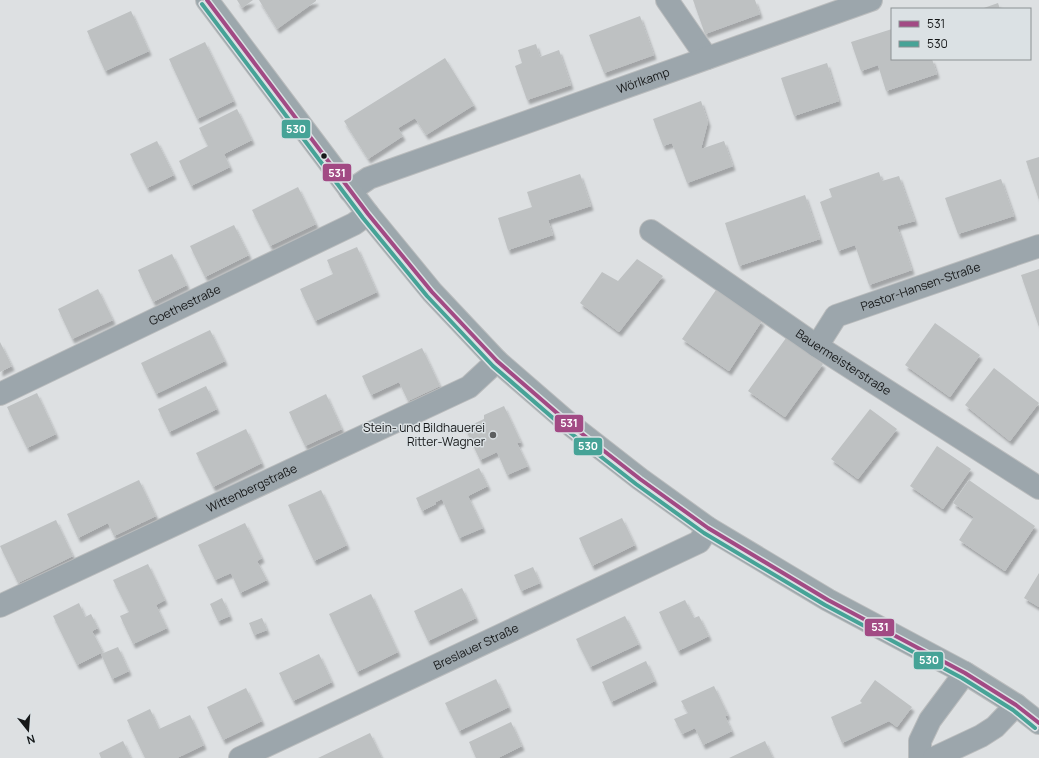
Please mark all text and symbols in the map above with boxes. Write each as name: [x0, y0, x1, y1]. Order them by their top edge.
legend: [891, 8, 1031, 60]
text: 531: [927, 15, 945, 32]
text: 530: [927, 35, 948, 52]
street label: Wörlkamp: [614, 63, 672, 97]
line badge: 530: [281, 119, 311, 139]
text: 530: [286, 121, 306, 136]
unlabelled marker: [319, 151, 329, 161]
line badge: 531: [322, 163, 352, 182]
text: 531: [328, 165, 346, 180]
street label: Pastor-Hansen-Straße: [858, 258, 983, 315]
street label: Goethestraße: [146, 280, 223, 329]
street label: Bauermeisterstraße: [793, 325, 895, 399]
line badge: 531: [554, 414, 584, 433]
text: 531: [560, 415, 578, 430]
place label: Stein- und Bildhauerei Ritter-Wagner: [363, 419, 486, 450]
marker: Stein- und Bildhauerei Ritter-Wagner: [488, 430, 498, 440]
line badge: 530: [573, 437, 603, 456]
text: 530: [578, 438, 598, 453]
street label: Wittenbergstraße: [204, 459, 300, 516]
line badge: 531: [864, 618, 895, 637]
street label: Breslauer Straße: [430, 619, 521, 674]
text: 531: [871, 619, 889, 634]
line badge: 530: [913, 651, 944, 670]
text: 530: [919, 652, 939, 667]
north arrow: [8, 710, 48, 750]
text: N: [25, 732, 37, 748]

